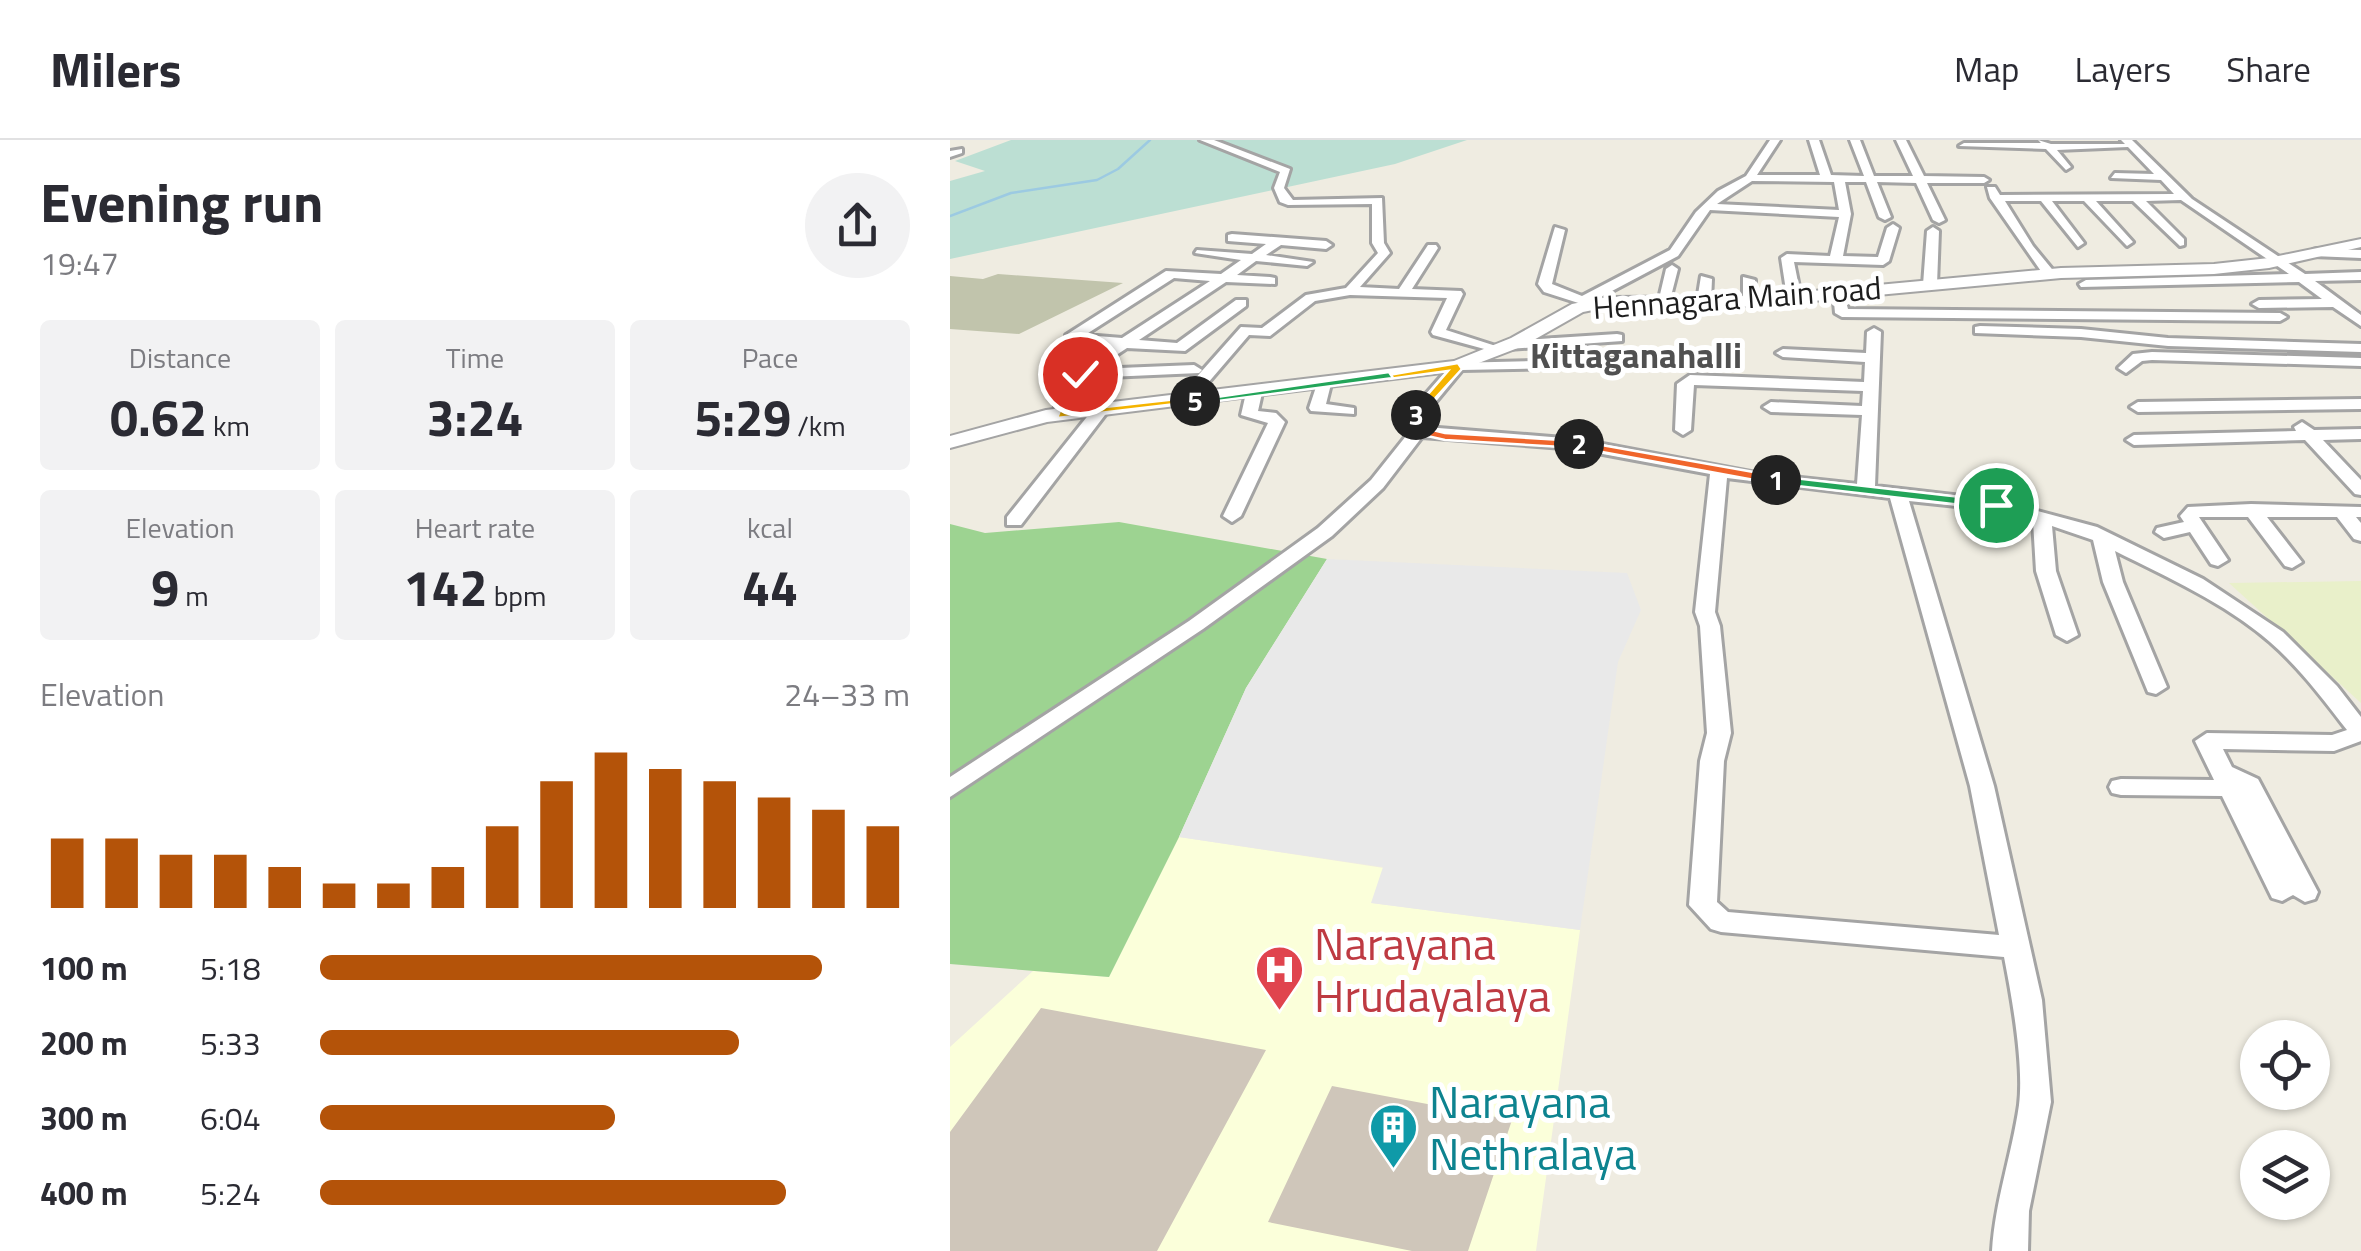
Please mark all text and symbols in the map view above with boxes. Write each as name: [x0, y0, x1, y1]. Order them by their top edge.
text: Milers: [50, 33, 182, 106]
text: Map: [1954, 42, 2019, 96]
text: Layers: [2074, 42, 2171, 96]
text: Share: [2226, 42, 2311, 96]
text: Evening run: [40, 160, 323, 243]
button: share: [805, 173, 910, 278]
text: 19:47: [40, 239, 119, 287]
street label: Hennagara Main road: [1591, 263, 1883, 331]
district label: Kittaganahalli: [1530, 328, 1742, 382]
pin: [1038, 332, 1123, 417]
text: Distance: [129, 336, 231, 379]
text: Time: [446, 336, 504, 379]
text: Pace: [742, 336, 798, 379]
icon: check: [1053, 347, 1108, 402]
pin: 5: [1170, 376, 1220, 426]
text: 0.62: [110, 379, 207, 455]
text: 3:24: [427, 379, 523, 455]
text: 5:29: [694, 379, 791, 455]
text: 5: [1187, 379, 1203, 422]
pin: 3: [1391, 390, 1441, 440]
text: 3: [1408, 393, 1424, 436]
text: km: [207, 404, 250, 447]
text: /km: [791, 404, 846, 447]
pin: 2: [1554, 419, 1604, 469]
text: 2: [1571, 422, 1587, 465]
pin: 1: [1751, 455, 1801, 505]
text: 1: [1768, 458, 1784, 501]
pin: [1954, 463, 2039, 548]
icon: arrive: [1969, 478, 2024, 533]
text: Elevation: [126, 506, 234, 549]
text: Heart rate: [415, 506, 535, 549]
text: kcal: [747, 506, 793, 549]
text: 9: [151, 549, 179, 625]
text: 142: [403, 549, 487, 625]
text: 44: [742, 549, 798, 625]
text: m: [179, 574, 209, 617]
text: bpm: [487, 574, 547, 617]
text: Elevation: [40, 670, 164, 718]
text: 24–33 m: [784, 670, 910, 718]
place label: Narayana Hrudayalaya: [1314, 909, 1550, 1029]
text: 100 m: [40, 944, 128, 992]
text: 5:18: [200, 944, 261, 992]
hospital icon: Narayana Hrudayalaya: [1253, 944, 1305, 1012]
text: 200 m: [40, 1019, 128, 1067]
text: 5:33: [200, 1019, 261, 1067]
map controls: [2240, 1020, 2330, 1220]
button: locate: [2240, 1020, 2330, 1110]
place label: Narayana Nethralaya: [1429, 1067, 1636, 1187]
text: 300 m: [40, 1094, 128, 1142]
text: 6:04: [200, 1094, 261, 1142]
building icon: Narayana Nethralaya: [1368, 1102, 1420, 1170]
button: layers: [2240, 1130, 2330, 1220]
text: 400 m: [40, 1169, 128, 1217]
text: 5:24: [200, 1169, 261, 1217]

